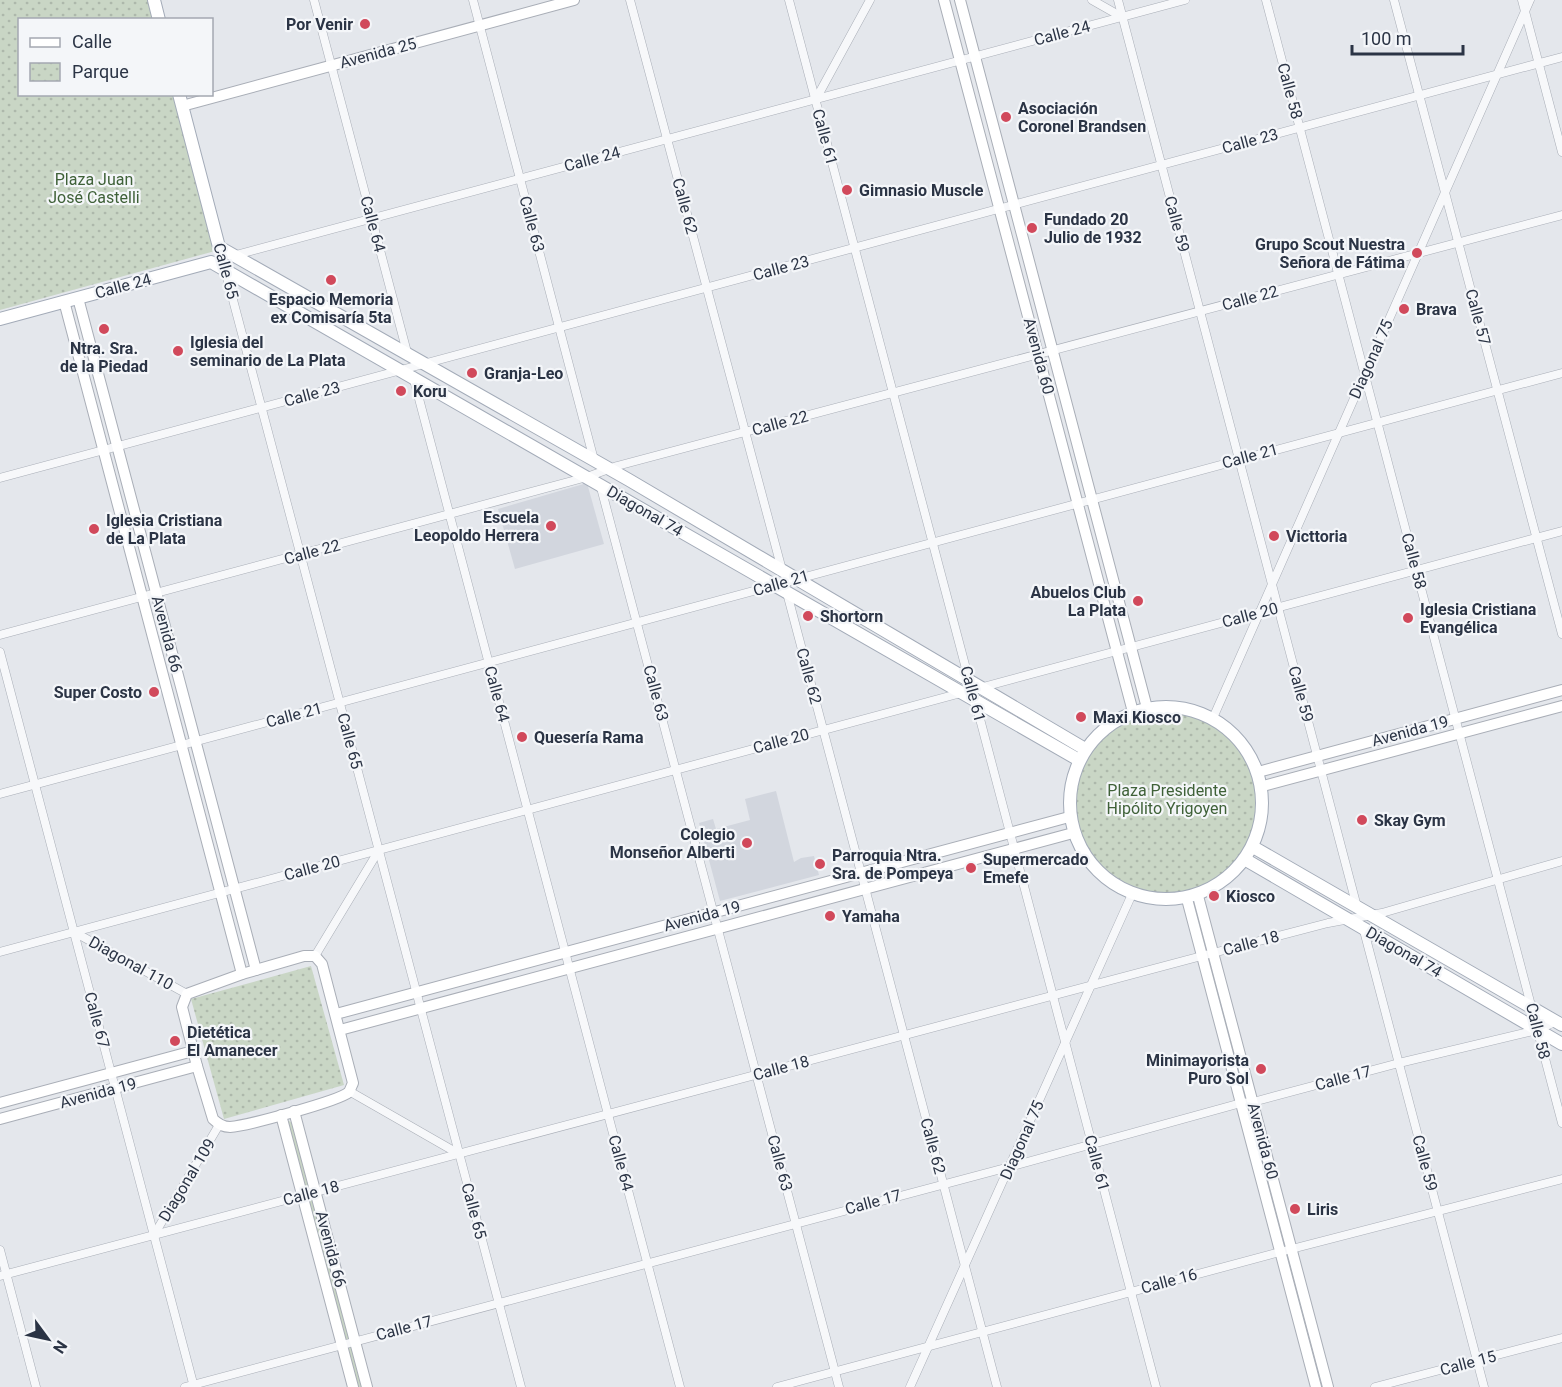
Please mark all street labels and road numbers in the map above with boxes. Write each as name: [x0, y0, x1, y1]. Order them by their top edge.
street label: Calle 24: [1032, 16, 1092, 50]
street label: Avenida 25: [338, 34, 418, 72]
street label: Calle 58: [1273, 61, 1307, 121]
street label: Calle 61: [808, 107, 842, 167]
street label: Calle 23: [1220, 124, 1280, 158]
street label: Calle 24: [562, 142, 622, 176]
street label: Calle 62: [668, 176, 702, 236]
street label: Calle 64: [356, 194, 390, 254]
street label: Calle 63: [515, 194, 549, 254]
street label: Calle 59: [1160, 194, 1194, 254]
street label: Calle 65: [209, 241, 243, 301]
street label: Calle 23: [751, 251, 811, 285]
street label: Calle 24: [93, 269, 153, 303]
street label: Calle 22: [1220, 281, 1280, 315]
street label: Calle 57: [1461, 287, 1495, 347]
street label: Avenida 60: [1020, 316, 1058, 396]
street label: Diagonal 75: [1345, 316, 1397, 402]
street label: Calle 23: [282, 377, 342, 411]
street label: Calle 22: [750, 406, 810, 440]
street label: Calle 21: [1220, 439, 1280, 473]
street label: Diagonal 74: [604, 482, 686, 540]
street label: Calle 58: [1397, 531, 1431, 591]
street label: Calle 22: [282, 535, 342, 569]
street label: Calle 21: [751, 566, 811, 600]
street label: Avenida 66: [148, 594, 186, 674]
street label: Calle 20: [1220, 598, 1280, 632]
street label: Calle 62: [792, 646, 826, 706]
street label: Calle 63: [639, 663, 673, 723]
street label: Calle 64: [480, 664, 514, 724]
street label: Calle 61: [956, 664, 990, 724]
street label: Calle 59: [1284, 664, 1318, 724]
street label: Calle 21: [264, 698, 324, 732]
street label: Calle 65: [333, 711, 367, 771]
street label: Avenida 19: [1370, 712, 1450, 750]
street label: Calle 20: [751, 724, 811, 758]
street label: Calle 20: [282, 851, 342, 885]
street label: Avenida 19: [662, 897, 742, 935]
street label: Diagonal 74: [1363, 923, 1445, 981]
street label: Calle 18: [1221, 926, 1281, 960]
street label: Diagonal 110: [85, 932, 177, 994]
street label: Calle 67: [80, 990, 114, 1050]
street label: Calle 58: [1522, 1001, 1554, 1061]
street label: Calle 18: [751, 1051, 811, 1085]
street label: Calle 17: [1313, 1061, 1373, 1095]
street label: Avenida 19: [58, 1074, 138, 1112]
street label: Diagonal 75: [996, 1097, 1048, 1183]
street label: Avenida 60: [1244, 1101, 1282, 1181]
street label: Calle 62: [916, 1116, 950, 1176]
street label: Calle 64: [604, 1133, 638, 1193]
street label: Calle 63: [763, 1133, 797, 1193]
street label: Calle 61: [1080, 1133, 1114, 1193]
street label: Calle 59: [1408, 1133, 1442, 1193]
street label: Diagonal 109: [155, 1135, 219, 1225]
street label: Calle 18: [281, 1176, 341, 1210]
street label: Calle 65: [457, 1181, 491, 1241]
street label: Calle 17: [843, 1185, 903, 1219]
street label: Avenida 66: [312, 1209, 350, 1289]
street label: Calle 16: [1139, 1264, 1199, 1298]
street label: Calle 17: [374, 1311, 434, 1345]
street label: Calle 15: [1438, 1346, 1498, 1380]

